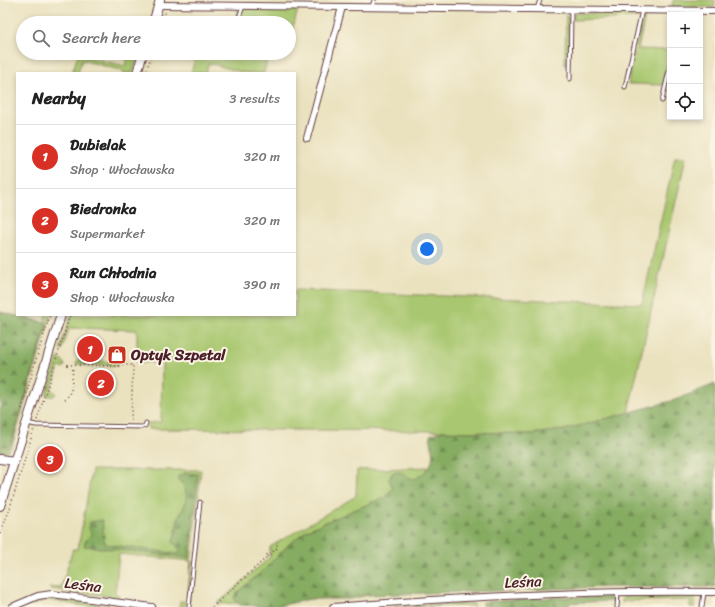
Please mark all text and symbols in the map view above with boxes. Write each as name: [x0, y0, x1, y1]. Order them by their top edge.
map controls: [667, 12, 703, 120]
button: +: [667, 12, 703, 48]
search box: [16, 16, 296, 60]
text: Search here: [62, 25, 141, 51]
icon: search: [30, 27, 52, 49]
button: −: [667, 48, 703, 84]
text: Nearby: [32, 83, 86, 113]
button: locate: [667, 84, 703, 120]
text: 3 results: [229, 87, 280, 110]
text: Dubielak: [70, 132, 126, 158]
text: 1: [42, 145, 48, 168]
text: 320 m: [244, 145, 280, 168]
text: Shop · Włocławska: [70, 158, 175, 181]
text: Biedronka: [70, 196, 136, 222]
text: 2: [41, 209, 49, 232]
text: 320 m: [244, 209, 280, 232]
text: Supermarket: [70, 222, 145, 245]
your location: [417, 239, 437, 259]
text: Run Chłodnia: [70, 260, 157, 286]
text: 3: [41, 273, 49, 296]
text: 390 m: [243, 273, 280, 296]
text: Shop · Włocławska: [70, 286, 175, 309]
pin: 1: [77, 334, 103, 364]
place label: Optyk Szpetal: [130, 342, 226, 368]
shop icon: Optyk Szpetal: [106, 344, 128, 366]
pin: 2: [88, 368, 114, 398]
pin: 3: [37, 444, 63, 474]
street label: Leśna: [504, 568, 543, 596]
street label: Leśna: [63, 570, 103, 600]

